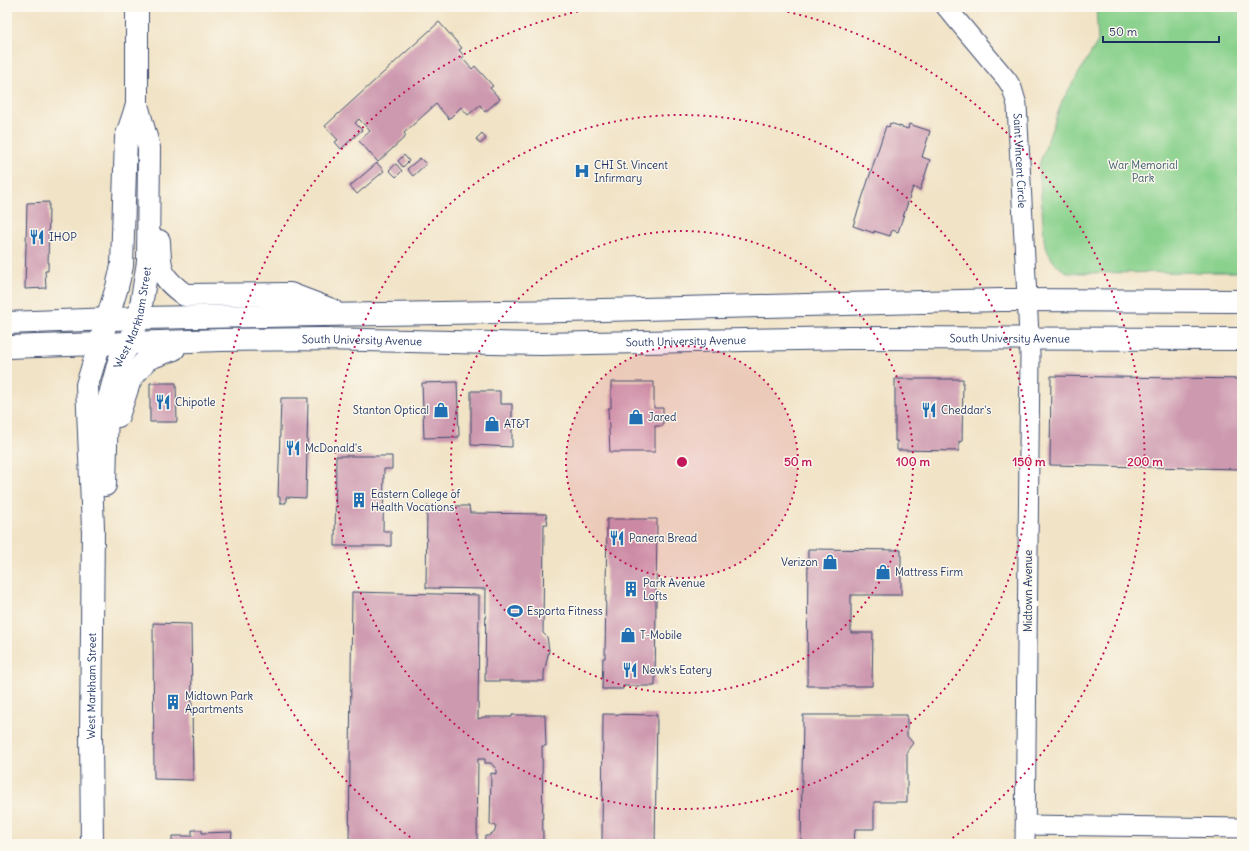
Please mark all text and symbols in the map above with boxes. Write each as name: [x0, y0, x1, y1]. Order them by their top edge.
scale bar: [1103, 18, 1219, 44]
text: 50 m: [1109, 24, 1138, 39]
street label: Saint Vincent Circle: [1010, 113, 1029, 209]
place label: CHI St. Vincent Infirmary: [594, 158, 668, 185]
park label: War Memorial Park: [1108, 158, 1178, 185]
hospital icon: CHI St. Vincent Infirmary: [573, 162, 591, 180]
restaurant icon: IHOP: [28, 228, 46, 246]
place label: IHOP: [49, 230, 77, 244]
street label: West Markham Street: [110, 265, 154, 369]
street label: South University Avenue: [949, 331, 1070, 346]
street label: South University Avenue: [302, 332, 422, 348]
street label: South University Avenue: [625, 333, 746, 349]
restaurant icon: Chipotle: [154, 393, 172, 411]
place label: Chipotle: [175, 395, 216, 409]
shop icon: Stanton Optical: [432, 401, 450, 419]
restaurant icon: Cheddar's: [920, 401, 938, 419]
place label: Stanton Optical: [353, 403, 429, 417]
place label: Cheddar's: [941, 403, 991, 417]
shop icon: Jared: [627, 408, 645, 426]
place label: Jared: [648, 410, 677, 424]
shop icon: AT&T: [483, 415, 501, 433]
place label: AT&T: [504, 417, 530, 431]
restaurant icon: McDonald's: [284, 439, 302, 457]
place label: McDonald's: [305, 441, 362, 455]
text: 50 m: [784, 454, 813, 469]
text: 100 m: [896, 454, 930, 469]
text: 150 m: [1013, 454, 1046, 469]
text: 200 m: [1127, 454, 1163, 469]
centre of rings: [675, 455, 689, 469]
place label: Eastern College of Health Vocations: [371, 487, 461, 514]
building icon: Eastern College of Health Vocations: [350, 491, 368, 509]
restaurant icon: Panera Bread: [608, 529, 626, 547]
place label: Panera Bread: [629, 531, 698, 545]
street label: Midtown Avenue: [1021, 550, 1035, 632]
shop icon: Verizon: [821, 553, 839, 571]
place label: Verizon: [781, 555, 818, 569]
shop icon: Mattress Firm: [874, 563, 892, 581]
place label: Mattress Firm: [895, 565, 963, 579]
place label: Park Avenue Lofts: [643, 576, 705, 603]
building icon: Park Avenue Lofts: [622, 580, 640, 598]
sports icon: Esporta Fitness: [506, 602, 524, 620]
place label: Esporta Fitness: [527, 604, 603, 618]
shop icon: T-Mobile: [619, 626, 637, 644]
place label: T-Mobile: [640, 628, 682, 642]
street label: West Markham Street: [84, 632, 99, 739]
restaurant icon: Newk's Eatery: [621, 661, 639, 679]
place label: Newk's Eatery: [642, 663, 712, 677]
place label: Midtown Park Apartments: [185, 689, 253, 716]
building icon: Midtown Park Apartments: [164, 693, 182, 711]

